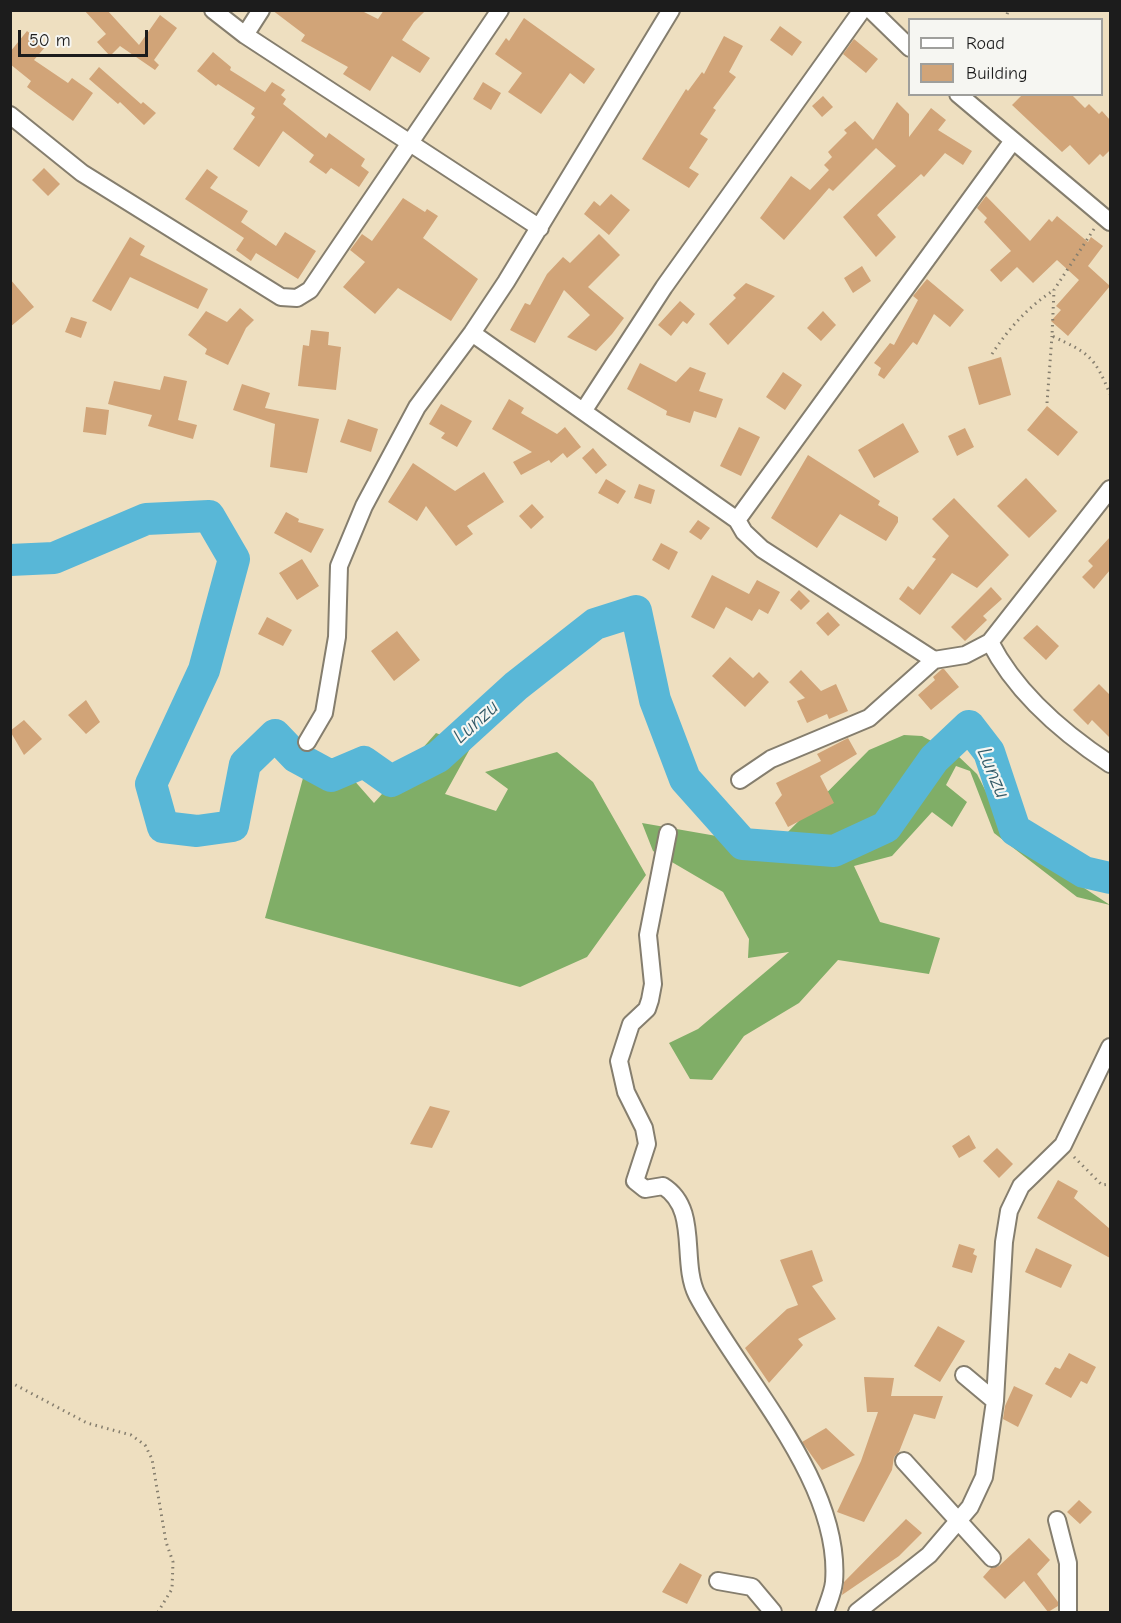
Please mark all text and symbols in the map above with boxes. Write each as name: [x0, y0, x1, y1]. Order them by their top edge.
scale bar: [21, 18, 152, 56]
legend: [908, 18, 1103, 96]
text: 50 m: [29, 30, 71, 51]
text: Road: [966, 33, 1005, 54]
text: Building: [966, 63, 1028, 84]
water label: Lunzu: [448, 695, 504, 749]
water label: Lunzu: [971, 744, 1015, 802]

